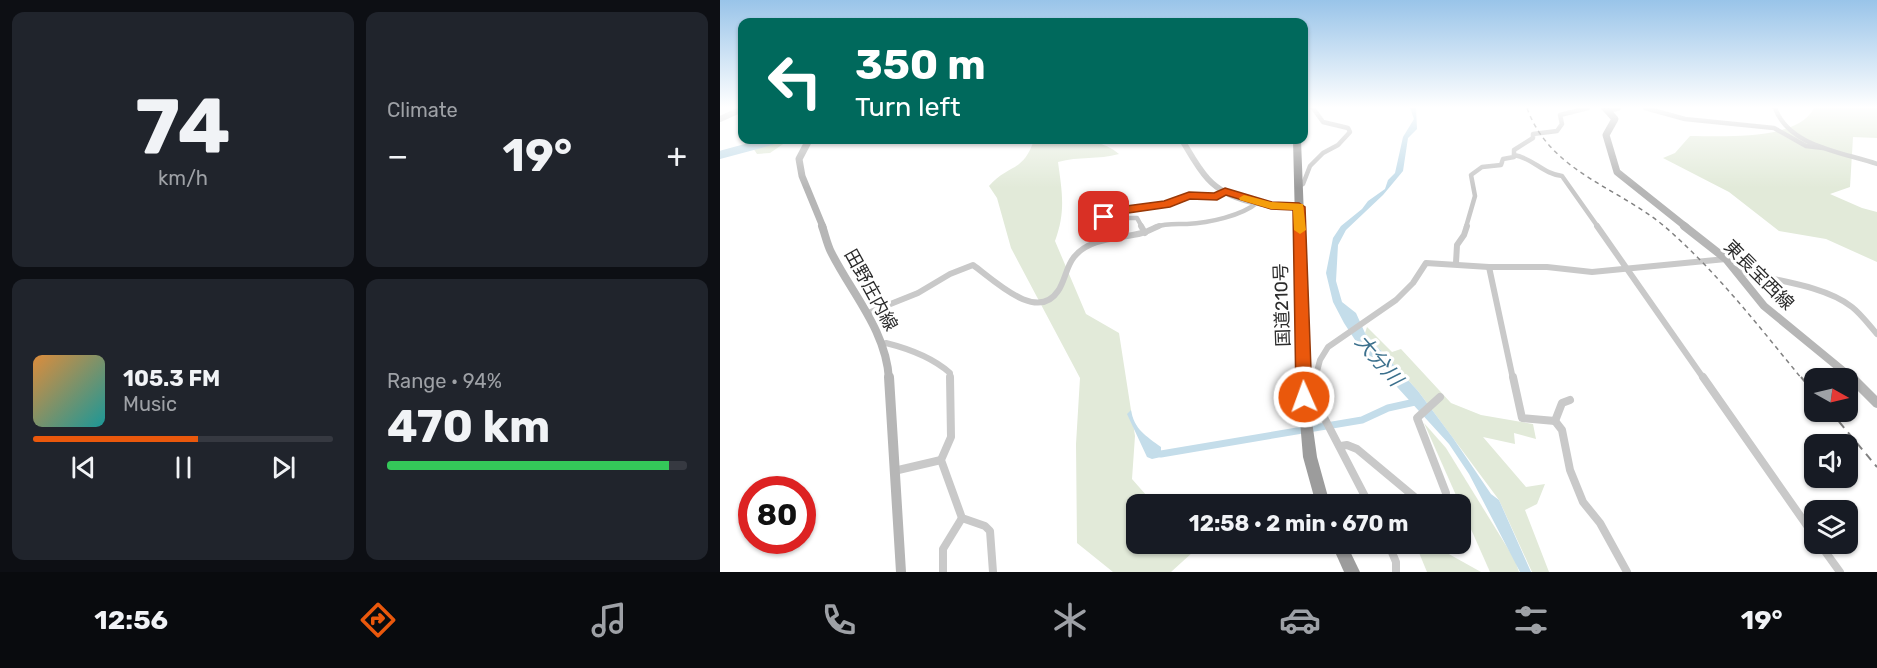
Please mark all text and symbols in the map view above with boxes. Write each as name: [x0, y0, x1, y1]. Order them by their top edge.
text: 350 m: [855, 40, 986, 90]
icon: left: [756, 42, 834, 120]
text: 74: [135, 80, 231, 173]
text: Turn left: [855, 91, 960, 123]
text: Climate: [387, 98, 458, 122]
text: 19°: [503, 129, 572, 182]
text: −: [387, 136, 408, 175]
text: +: [666, 136, 687, 175]
text: km/h: [158, 166, 208, 190]
pin: [1078, 191, 1129, 242]
icon: arrive: [1087, 200, 1120, 233]
street label: 東長宝西線: [1719, 235, 1799, 315]
street label: 田野庄内線: [840, 245, 902, 335]
street label: 国道210号: [1270, 263, 1294, 347]
water label: 大分川: [1350, 329, 1409, 392]
text: 105.3 FM: [123, 365, 220, 392]
position arrow: [1272, 365, 1336, 429]
north arrow: [1804, 368, 1858, 422]
map controls: [1804, 368, 1858, 554]
text: Range · 94%: [387, 369, 502, 393]
text: Music: [123, 392, 177, 416]
text: 470 km: [387, 400, 550, 453]
button: sound: [1804, 434, 1858, 488]
icon: previous: [67, 451, 100, 484]
icon: pause: [167, 451, 200, 484]
icon: next: [267, 451, 300, 484]
speed limit sign: 80: [738, 476, 816, 554]
button: layers: [1804, 500, 1858, 554]
text: 12:58 · 2 min · 670 m: [1189, 510, 1408, 537]
icon: directions: [357, 599, 399, 641]
icon: music: [588, 599, 630, 641]
icon: phone: [818, 599, 860, 641]
icon: climate: [1049, 599, 1091, 641]
icon: car: [1279, 599, 1321, 641]
icon: filters: [1510, 599, 1552, 641]
text: 12:56: [94, 604, 168, 636]
text: 19°: [1741, 604, 1783, 636]

